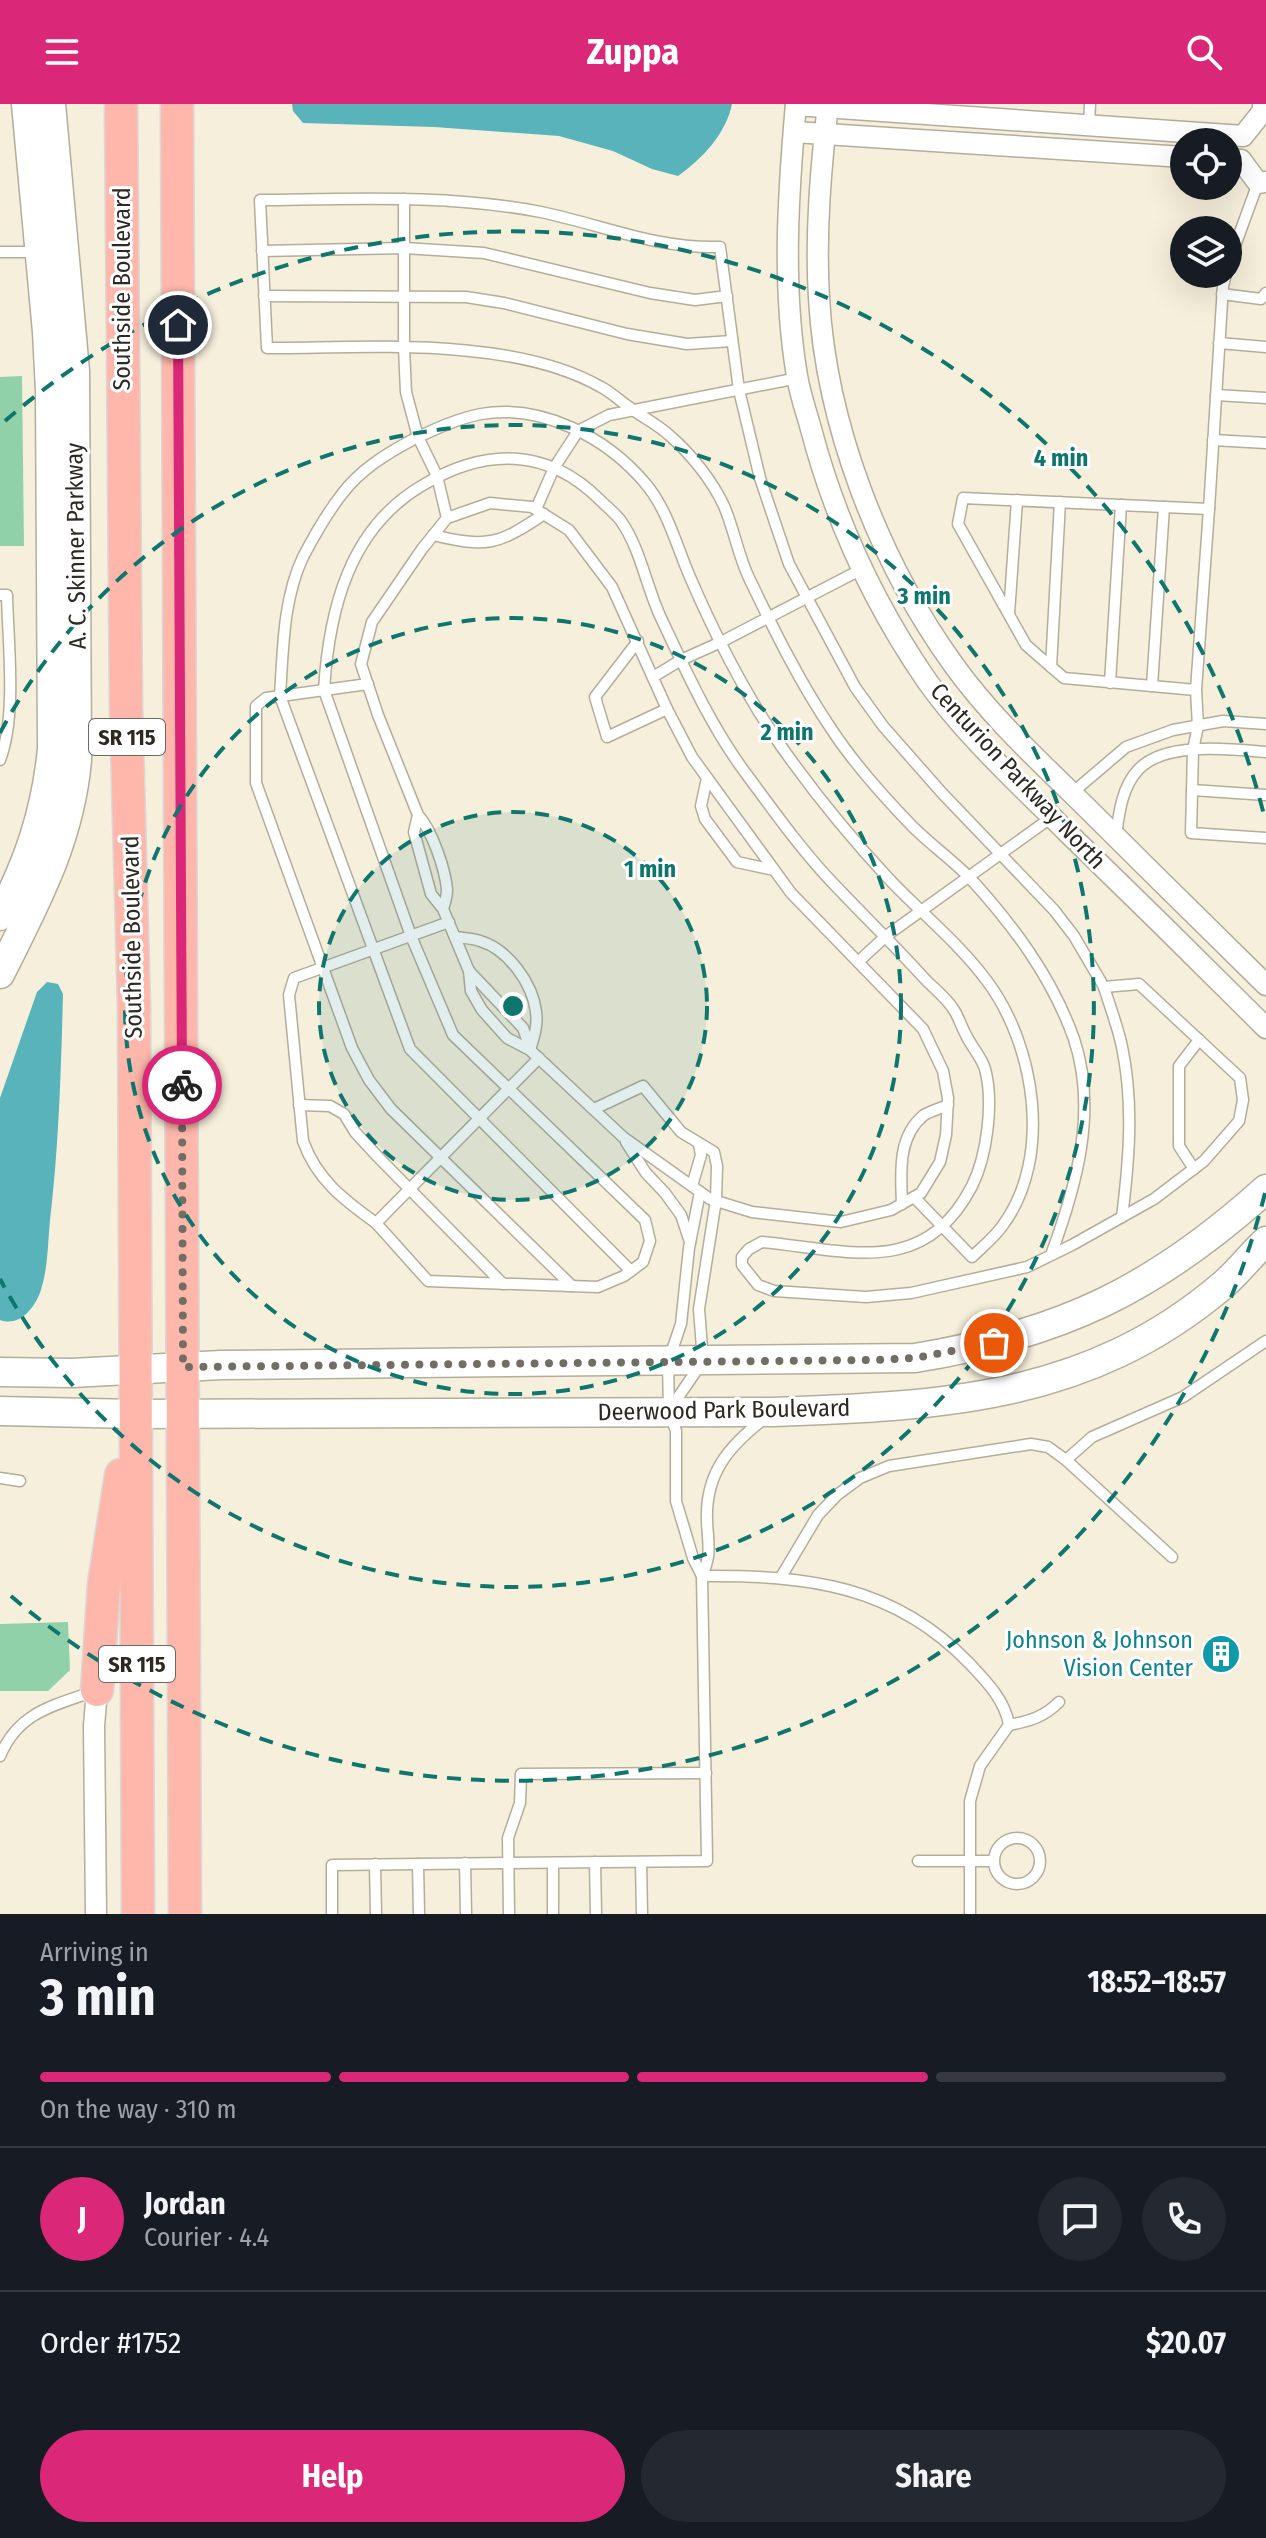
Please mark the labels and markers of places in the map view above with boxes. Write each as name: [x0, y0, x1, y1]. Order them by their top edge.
pin: [144, 291, 212, 359]
centre of rings: [499, 992, 527, 1020]
pin: [960, 1309, 1028, 1377]
place label: Johnson & Johnson Vision Center: [1006, 1626, 1194, 1682]
building icon: Johnson & Johnson Vision Center: [1200, 1633, 1242, 1675]

